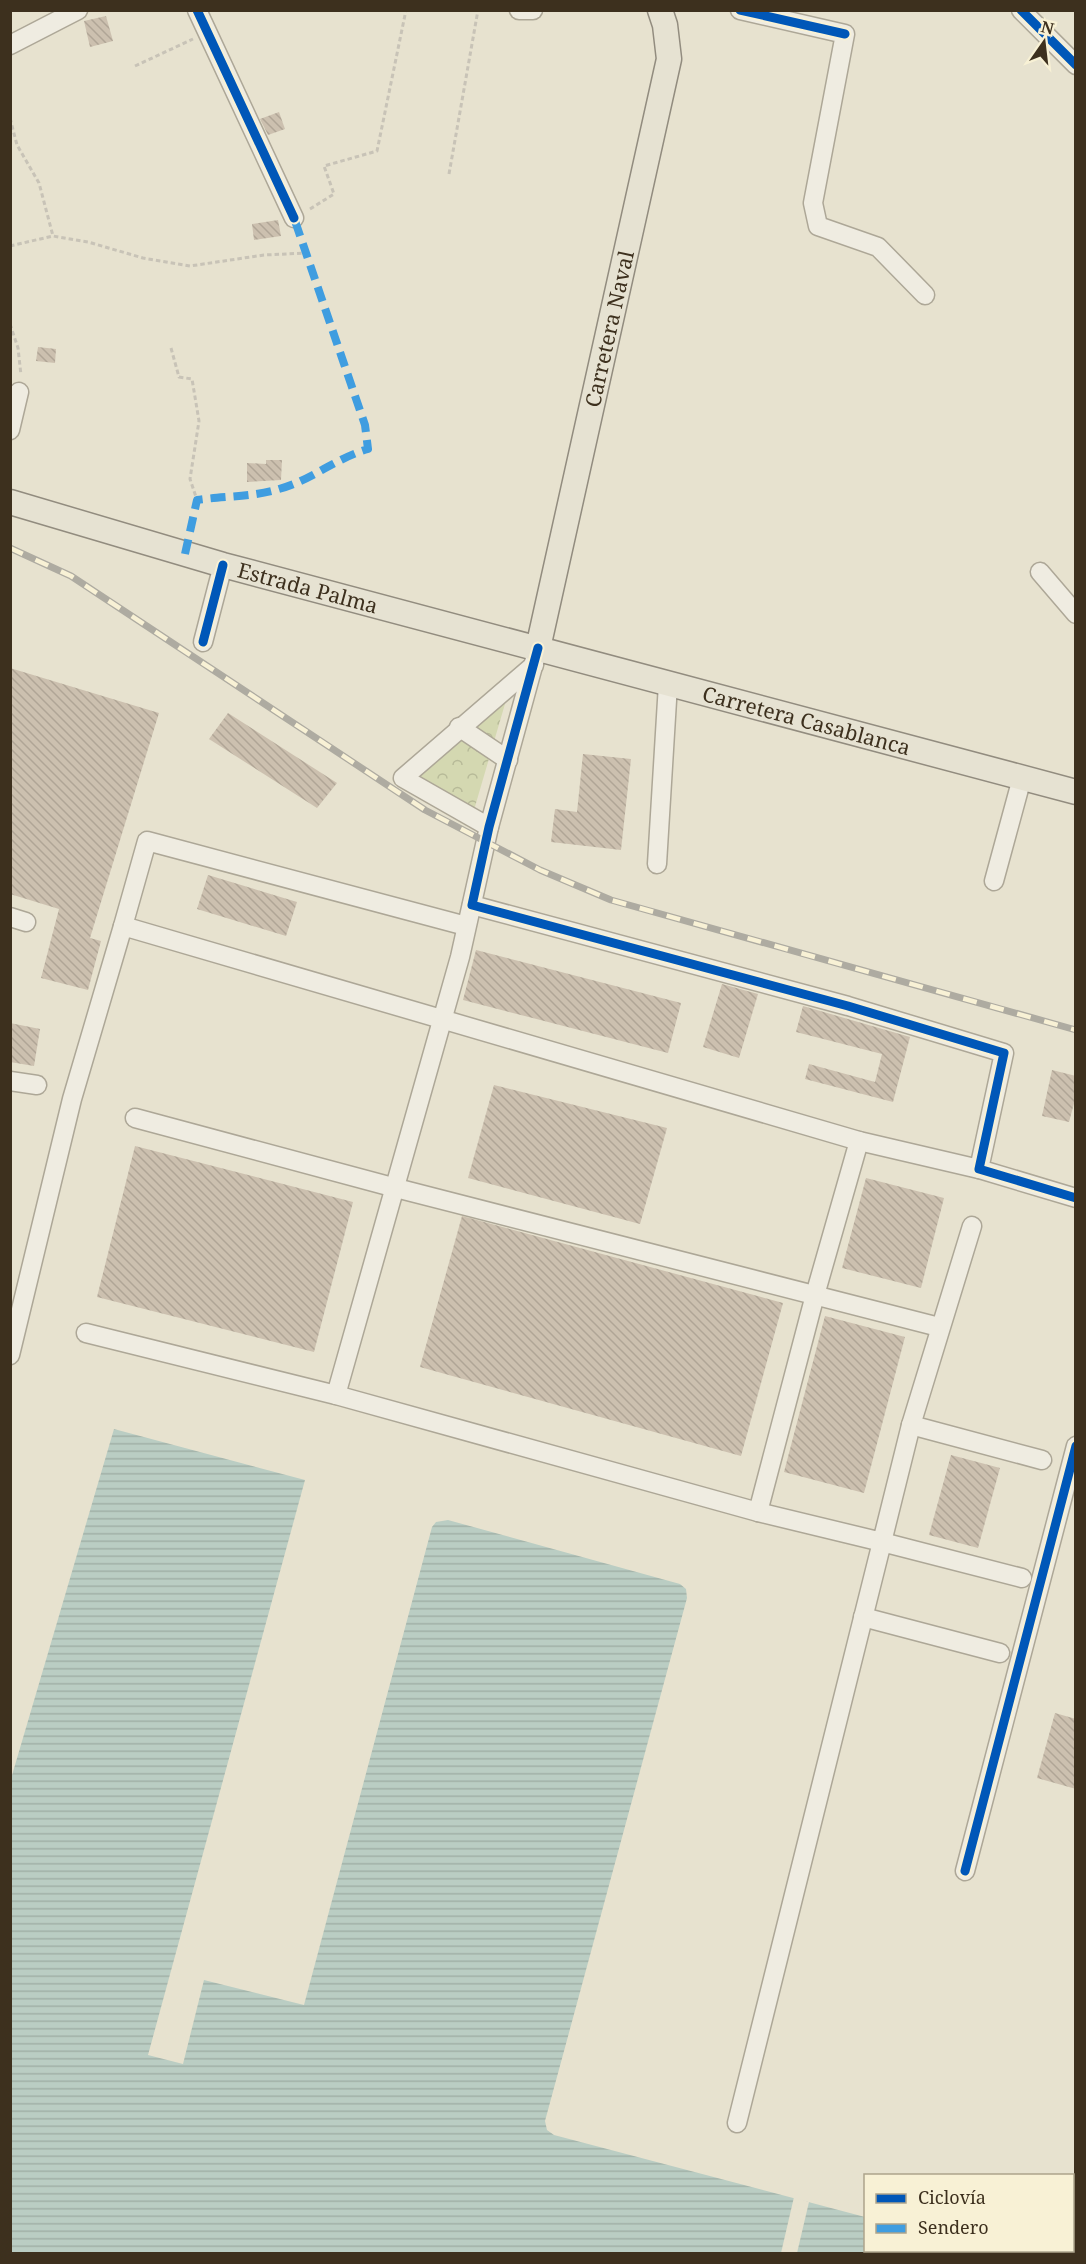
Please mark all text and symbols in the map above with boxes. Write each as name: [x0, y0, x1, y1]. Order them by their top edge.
north arrow: [1014, 12, 1074, 72]
text: N: [1039, 15, 1057, 40]
street label: Carretera Naval: [578, 247, 640, 410]
street label: Estrada Palma: [235, 556, 381, 620]
street label: Carretera Casablanca: [699, 679, 914, 761]
legend: [864, 2174, 1074, 2252]
text: Ciclovía: [918, 2185, 986, 2209]
text: Sendero: [918, 2215, 989, 2239]

